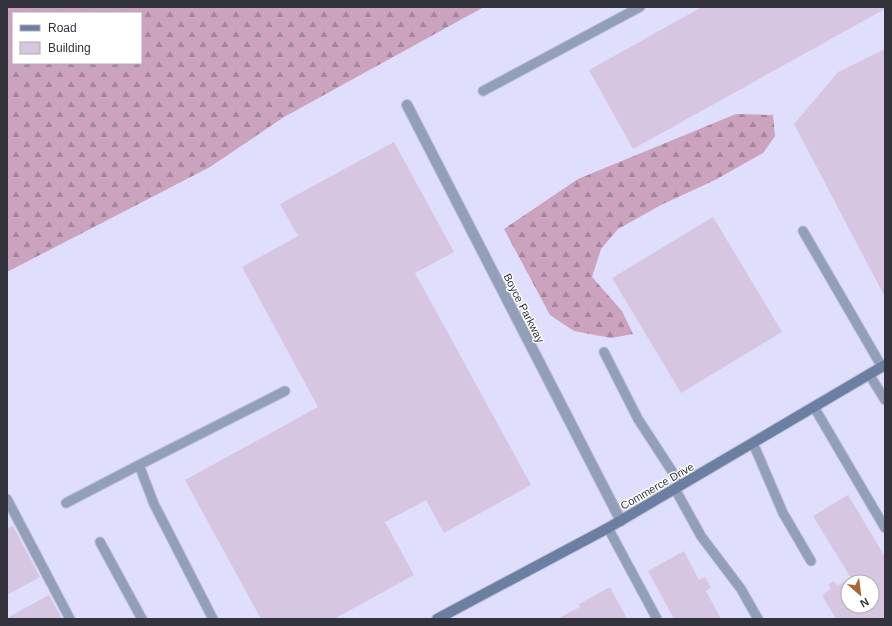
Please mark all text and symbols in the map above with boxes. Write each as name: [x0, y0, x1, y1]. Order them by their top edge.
legend: [12, 12, 142, 64]
text: Road: [48, 21, 77, 35]
text: Building: [48, 41, 91, 55]
street label: Boyce Parkway: [501, 272, 547, 345]
street label: Commerce Drive: [618, 460, 696, 512]
north arrow: [840, 574, 880, 614]
text: N: [858, 596, 871, 610]

